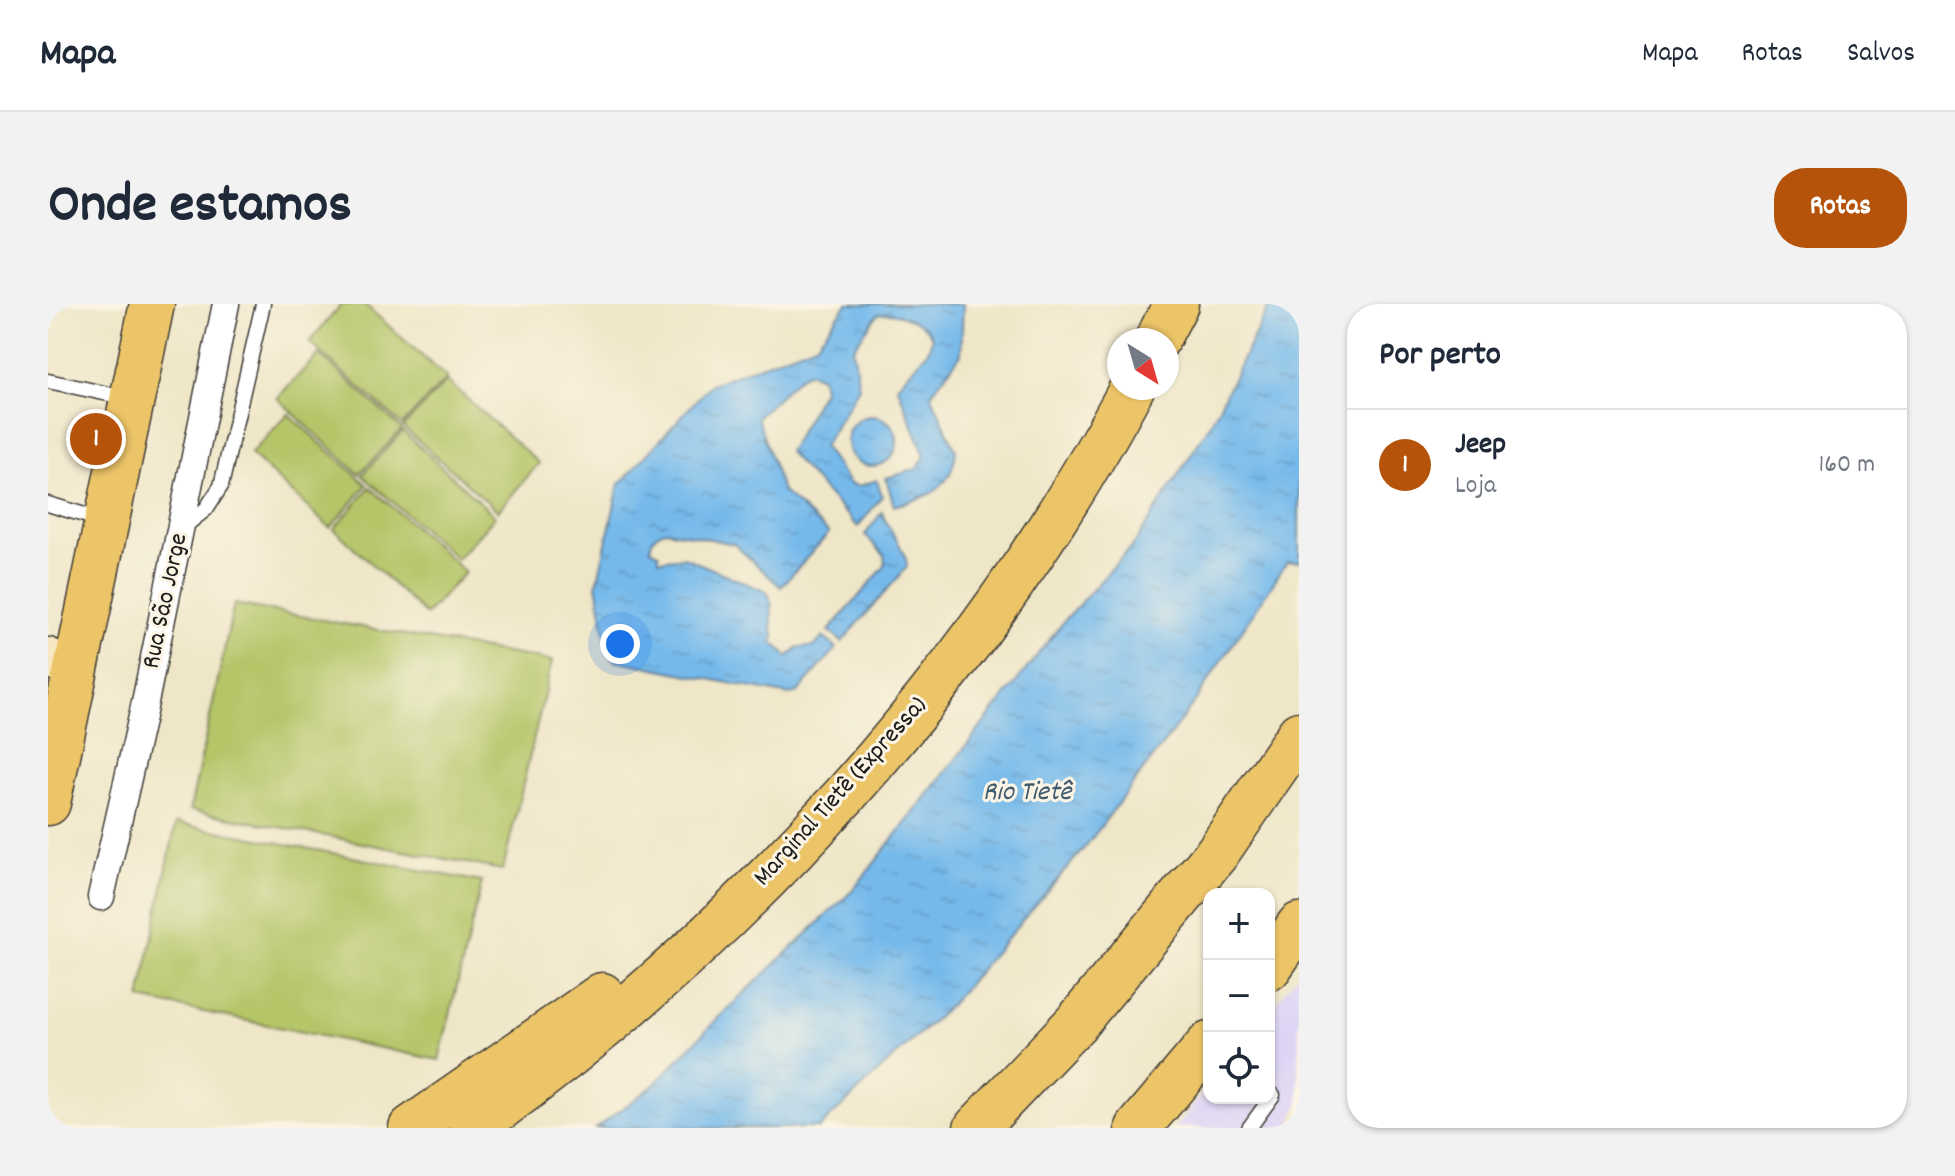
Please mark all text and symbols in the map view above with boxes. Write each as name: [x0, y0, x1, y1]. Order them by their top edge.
text: Mapa: [40, 28, 115, 83]
text: Mapa: [1642, 35, 1698, 75]
text: Rotas: [1742, 35, 1803, 75]
text: Salvos: [1847, 35, 1915, 75]
text: Onde estamos: [48, 168, 352, 248]
button: Rotas: [1774, 168, 1907, 248]
north arrow: [1107, 328, 1179, 400]
text: Por perto: [1379, 332, 1501, 381]
pin: 1: [70, 409, 122, 469]
text: Jeep: [1455, 425, 1506, 468]
text: 1: [1402, 447, 1408, 484]
text: 160 m: [1819, 447, 1875, 484]
text: Loja: [1455, 468, 1496, 505]
street label: Rua São Jorge: [134, 530, 198, 672]
your location: [600, 624, 640, 664]
street label: Marginal Tietê (Expressa): [745, 689, 937, 895]
water label: Rio Tietê: [983, 774, 1073, 814]
map controls: [1203, 888, 1275, 1104]
button: +: [1203, 888, 1275, 960]
button: −: [1203, 960, 1275, 1032]
button: locate: [1203, 1032, 1275, 1104]

